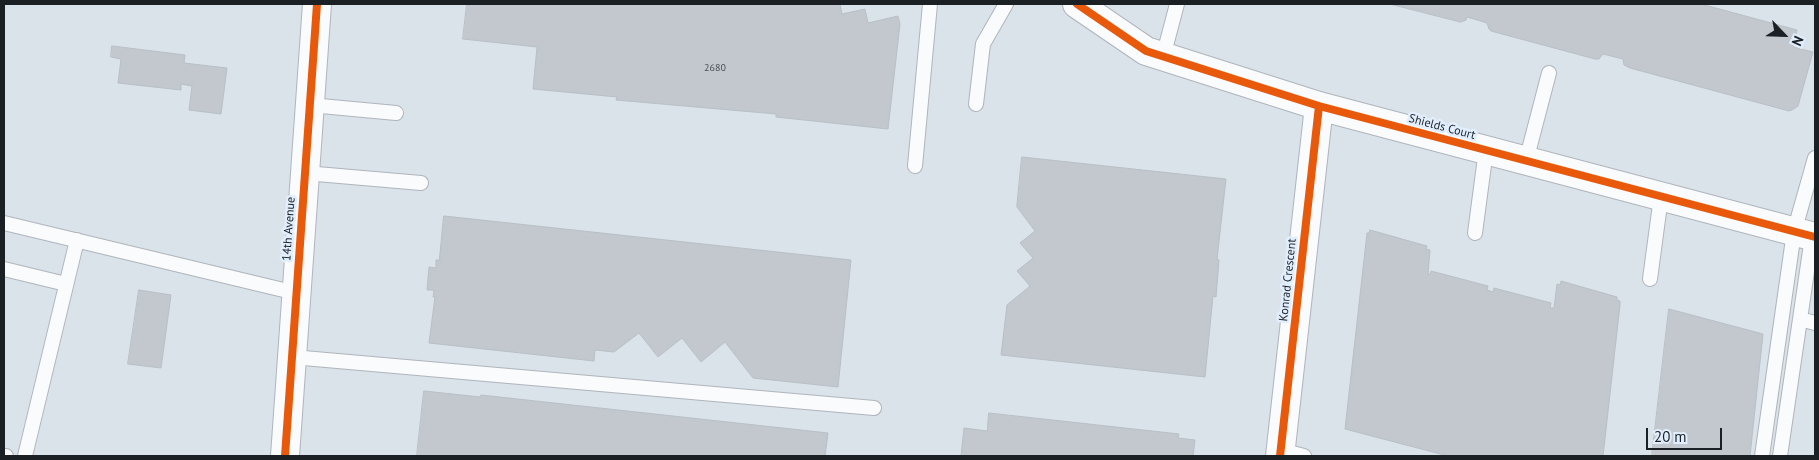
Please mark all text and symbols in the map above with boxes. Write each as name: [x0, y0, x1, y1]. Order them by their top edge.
north arrow: [1759, 10, 1809, 60]
text: N: [1788, 33, 1808, 49]
house number: 2680: [704, 62, 726, 74]
street label: Shields Court: [1407, 111, 1477, 143]
street label: 14th Avenue: [280, 196, 298, 262]
street label: Konrad Crescent: [1276, 238, 1300, 322]
scale bar: [1649, 418, 1725, 450]
text: 20 m: [1654, 427, 1687, 446]

